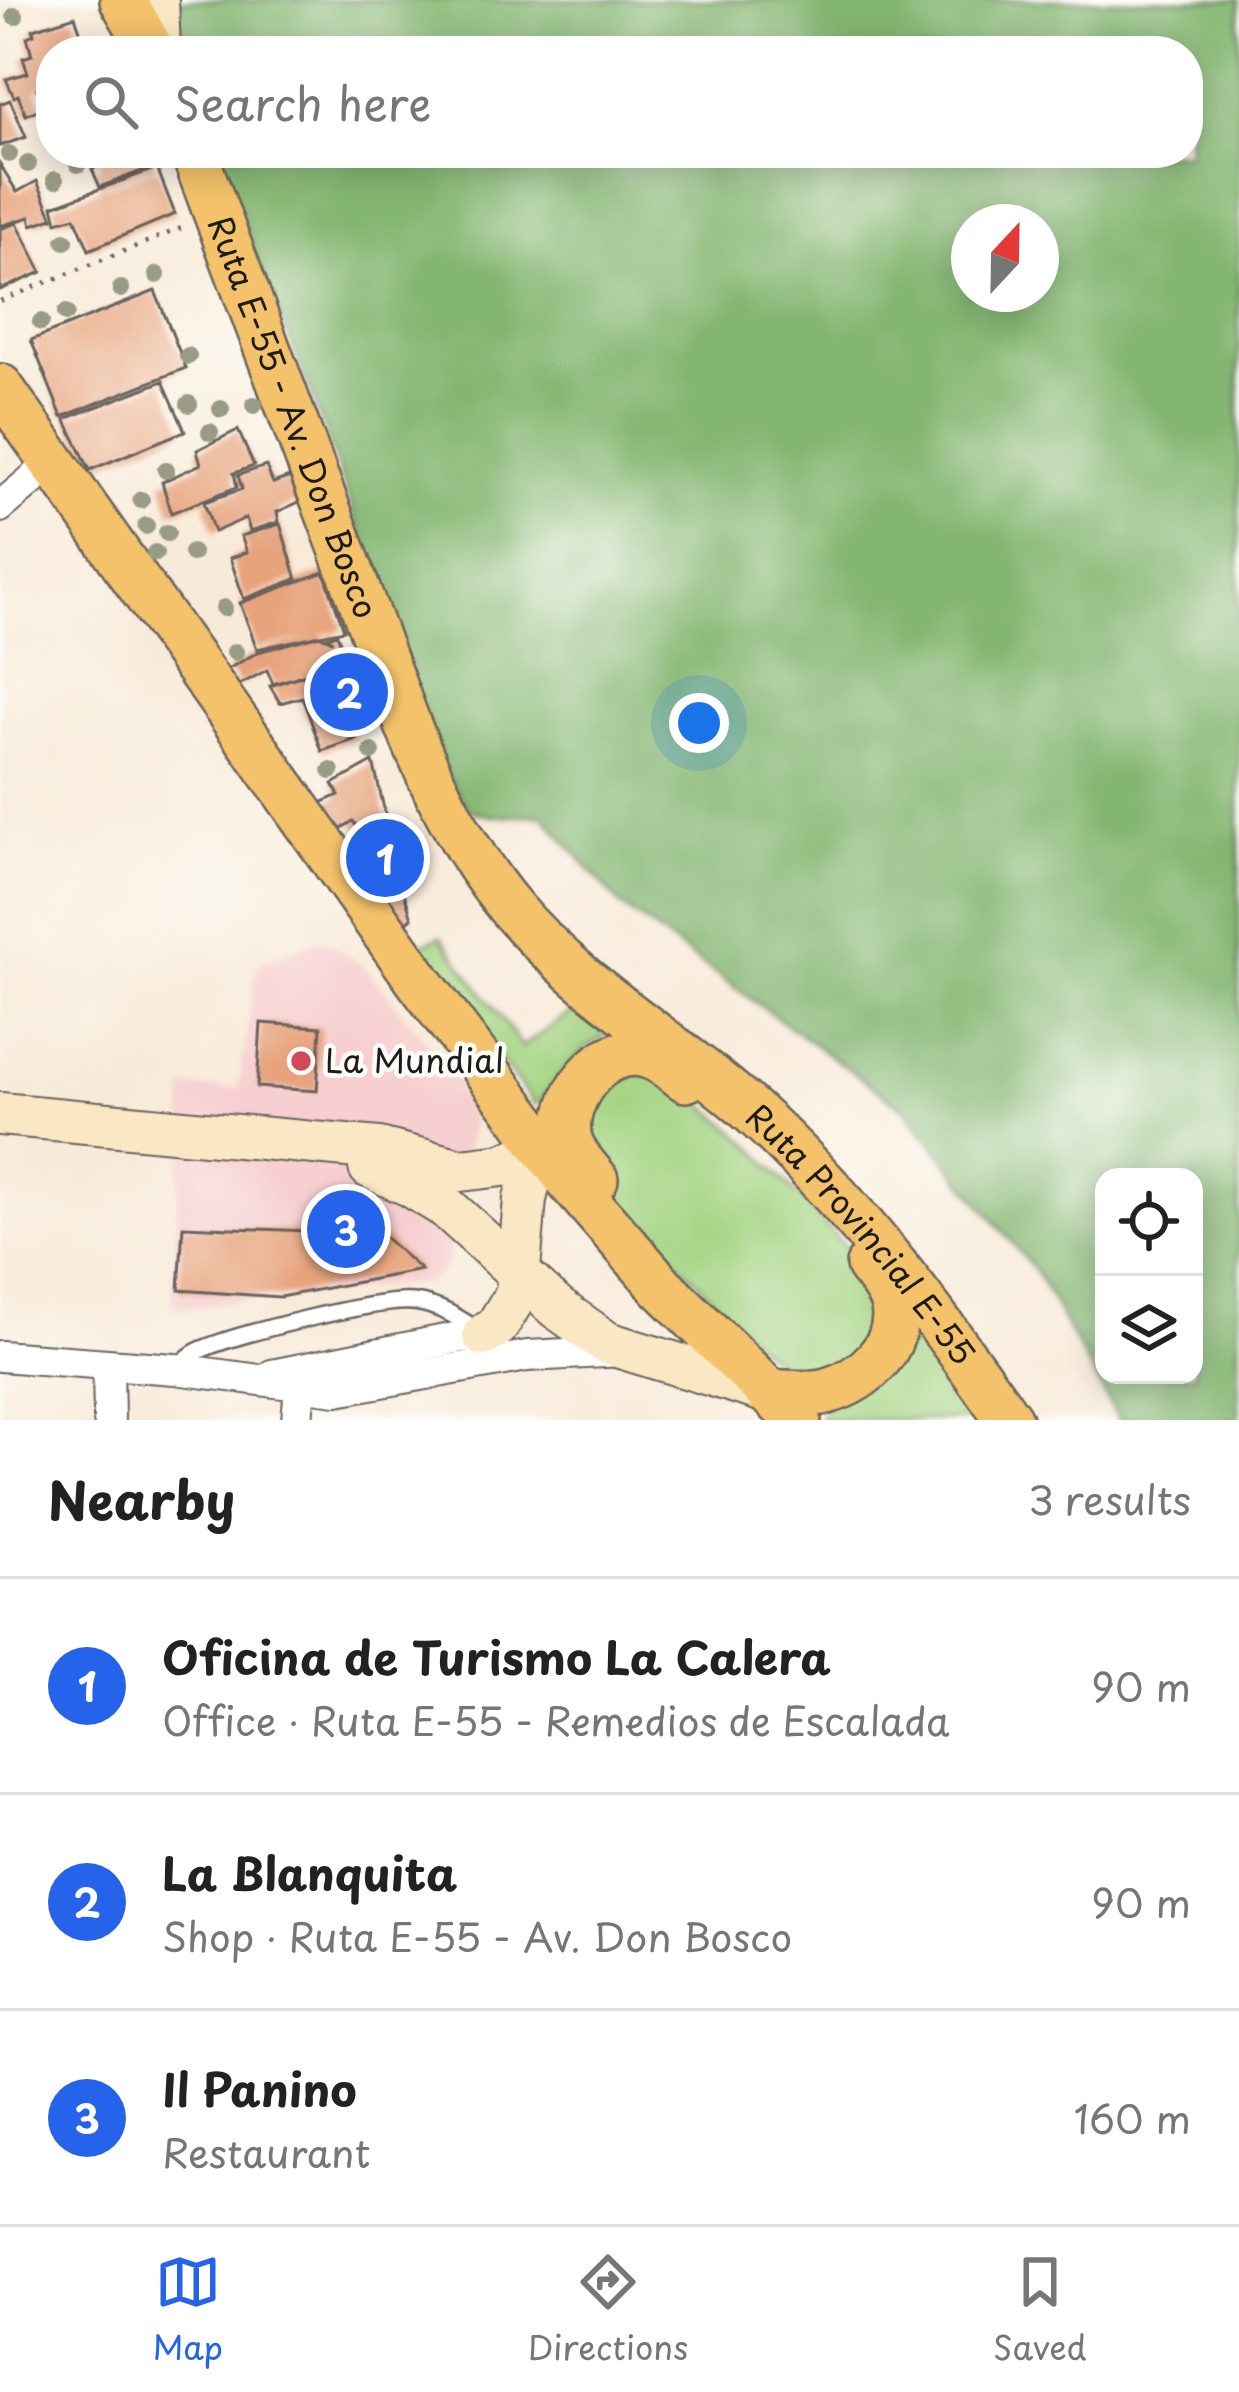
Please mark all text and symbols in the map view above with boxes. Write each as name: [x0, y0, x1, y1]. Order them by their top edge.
search box: [36, 36, 1203, 168]
text: Search here: [174, 68, 431, 136]
icon: search: [78, 69, 144, 135]
north arrow: [951, 204, 1059, 312]
street label: Ruta E-55 - Av. Don Bosco: [197, 208, 393, 625]
pin: 2: [310, 647, 388, 737]
your location: [669, 693, 729, 753]
pin: 1: [346, 813, 424, 903]
place label: La Mundial: [325, 1034, 504, 1084]
marker: La Mundial: [288, 1048, 314, 1074]
street label: Ruta Provincial E-55: [736, 1091, 989, 1374]
map controls: [1095, 1168, 1203, 1384]
button: locate: [1095, 1168, 1203, 1276]
pin: 3: [307, 1184, 385, 1274]
button: layers: [1095, 1276, 1203, 1384]
text: Nearby: [48, 1460, 235, 1537]
text: 3 results: [1028, 1469, 1191, 1528]
text: Oficina de Turismo La Calera: [162, 1622, 831, 1690]
text: 1: [78, 1656, 96, 1715]
text: 90 m: [1091, 1656, 1191, 1715]
text: Office · Ruta E-55 - Remedios de Escalada: [162, 1690, 950, 1749]
text: La Blanquita: [162, 1838, 457, 1906]
text: 2: [73, 1872, 101, 1931]
text: 90 m: [1091, 1872, 1191, 1931]
text: Shop · Ruta E-55 - Av. Don Bosco: [162, 1906, 792, 1965]
text: Il Panino: [162, 2054, 357, 2122]
text: 3: [74, 2088, 100, 2147]
text: 160 m: [1074, 2088, 1191, 2147]
text: Restaurant: [162, 2122, 370, 2181]
tab: Map: [152, 2249, 223, 2371]
tab: Directions: [528, 2249, 688, 2371]
tab: Saved: [993, 2249, 1087, 2371]

